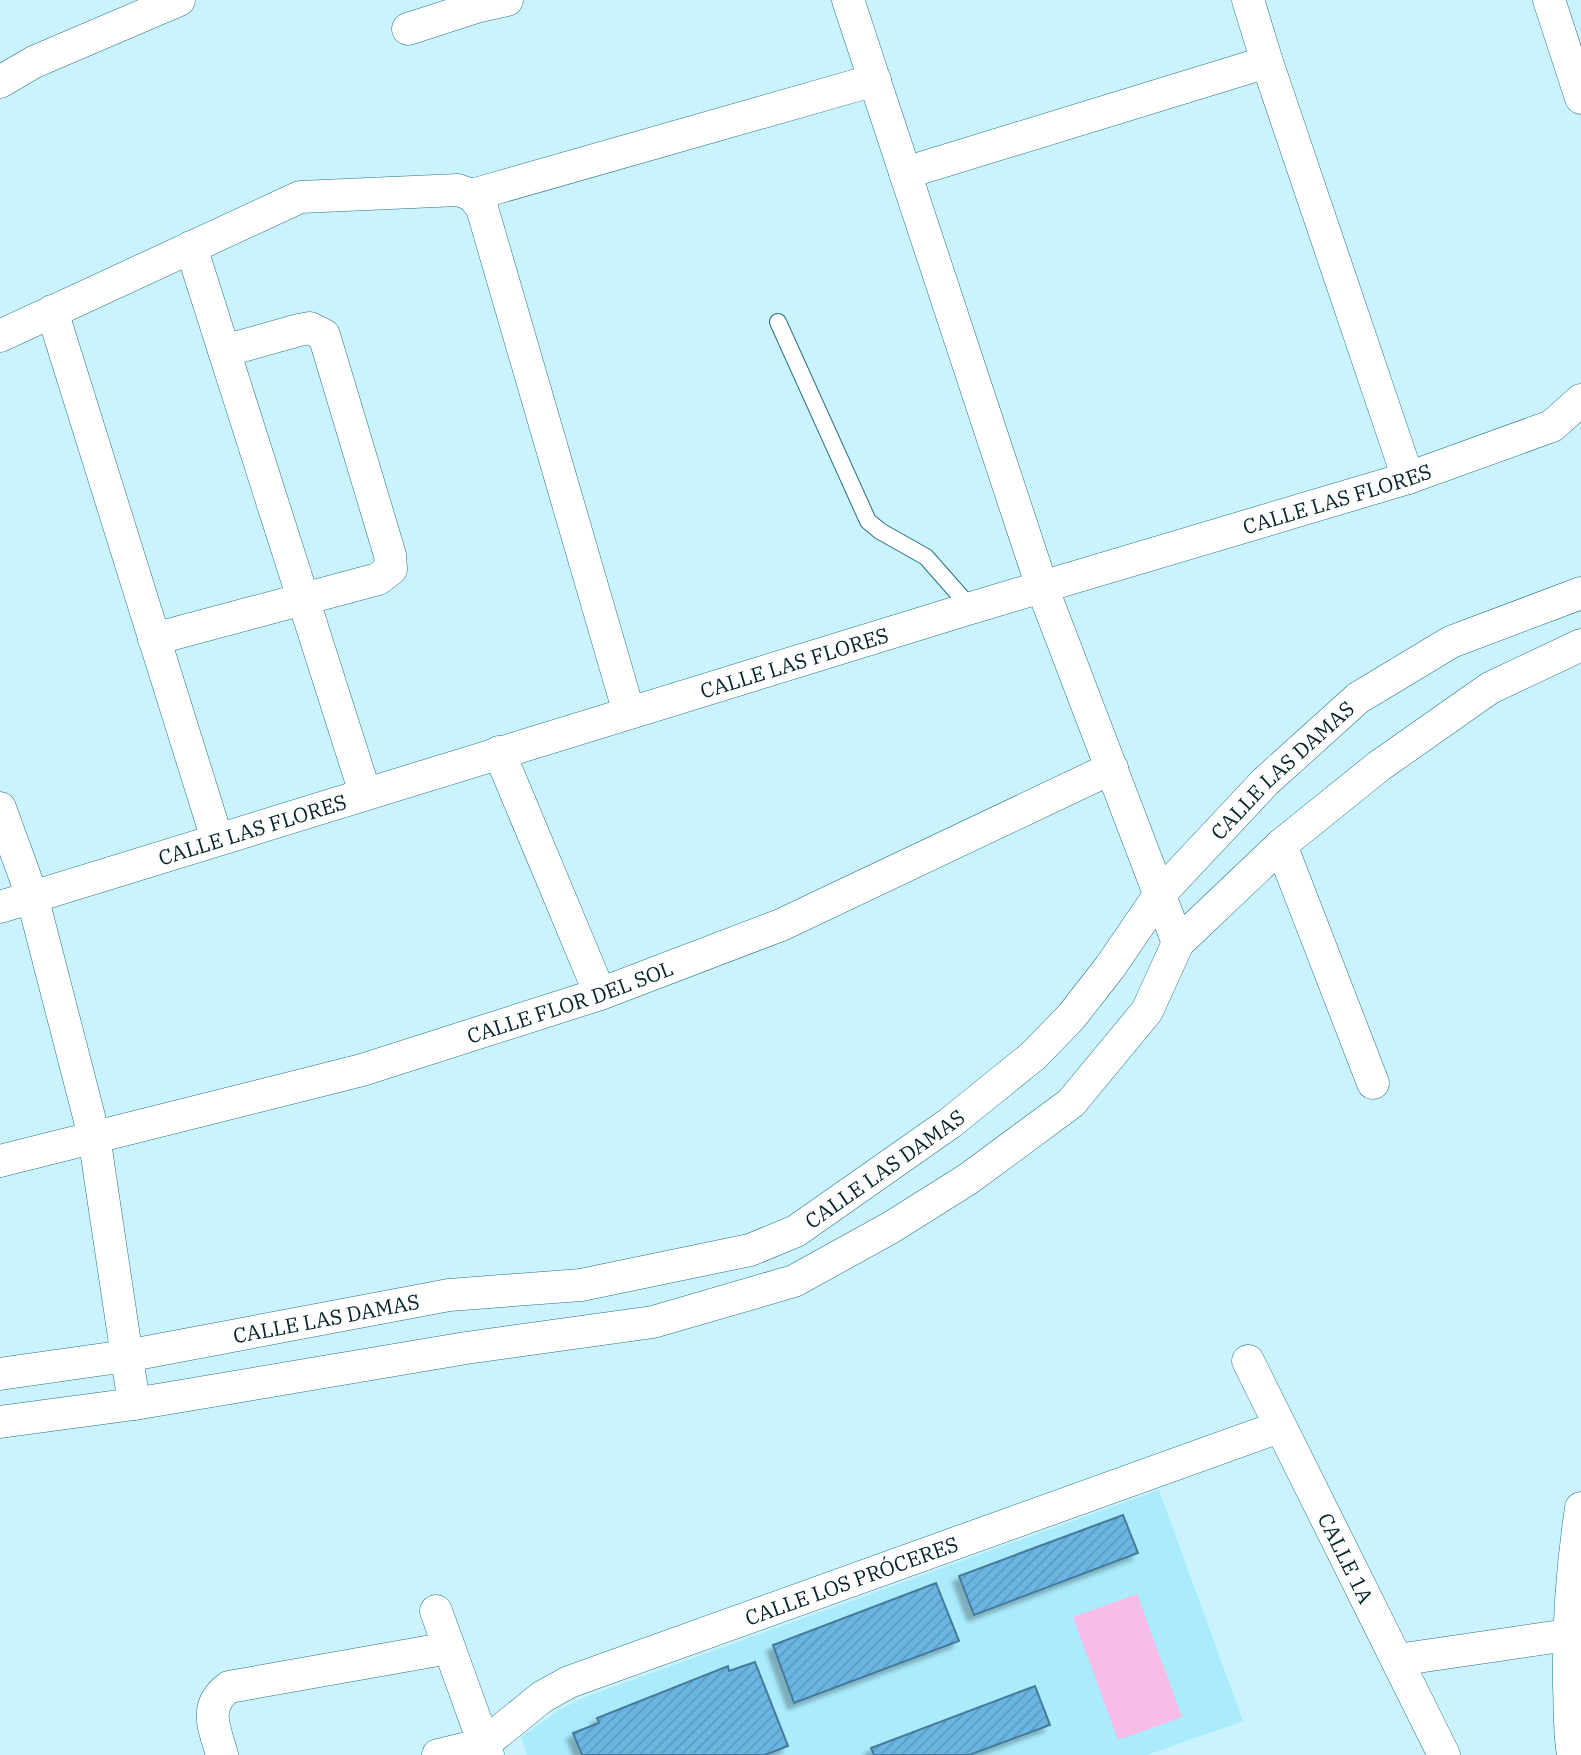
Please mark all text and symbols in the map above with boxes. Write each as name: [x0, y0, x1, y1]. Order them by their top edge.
street label: CALLE LAS FLORES: [1239, 457, 1435, 540]
street label: CALLE LAS FLORES: [697, 620, 892, 705]
street label: CALLE LAS DAMAS: [1204, 694, 1360, 846]
street label: CALLE LAS FLORES: [155, 787, 350, 871]
street label: CALLE FLOR DEL SOL: [463, 954, 677, 1050]
street label: CALLE LAS DAMAS: [799, 1103, 970, 1235]
street label: CALLE LAS DAMAS: [231, 1287, 422, 1350]
street label: CALLE 1A: [1312, 1508, 1381, 1609]
street label: CALLE LOS PRÓCERES: [741, 1529, 962, 1632]

